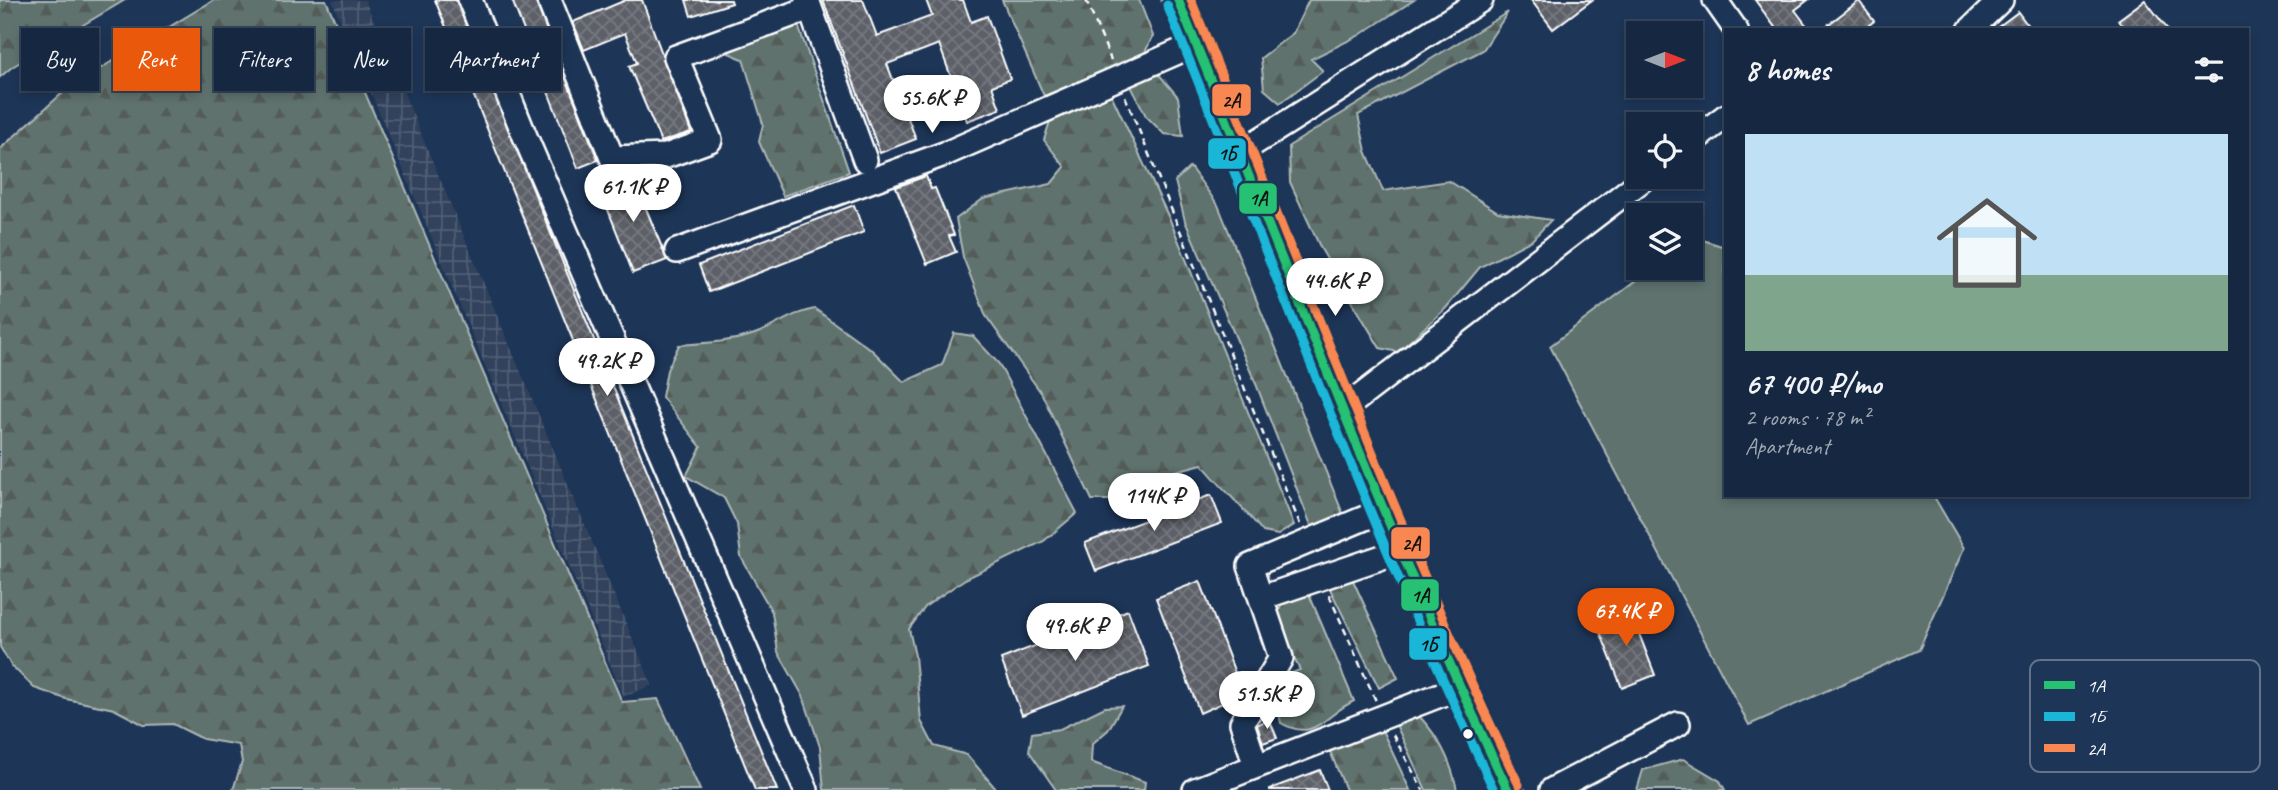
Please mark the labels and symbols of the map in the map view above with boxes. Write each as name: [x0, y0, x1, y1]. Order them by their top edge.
north arrow: [1626, 21, 1703, 98]
pin: 55.6K ₽: [867, 76, 997, 135]
line badge: 2А: [1211, 83, 1252, 117]
text: 2А: [1222, 89, 1241, 113]
line badge: 1Б: [1207, 137, 1247, 170]
text: 1Б: [1218, 142, 1239, 166]
pin: 61.1K ₽: [568, 164, 698, 224]
line badge: 1А: [1238, 182, 1278, 215]
text: 1А: [1249, 187, 1268, 211]
pin: 44.6K ₽: [1270, 258, 1400, 318]
pin: 49.2K ₽: [542, 338, 672, 398]
pin: 114K ₽: [1097, 474, 1211, 533]
line badge: 2А: [1390, 526, 1431, 560]
text: 2А: [1402, 532, 1421, 556]
line badge: 1А: [1400, 578, 1440, 612]
text: 1А: [1411, 584, 1430, 608]
pin: 67.4K ₽: [1561, 588, 1691, 648]
pin: 49.6K ₽: [1010, 604, 1140, 663]
line badge: 1Б: [1408, 627, 1448, 661]
text: 1Б: [1419, 633, 1440, 657]
legend: [2030, 660, 2260, 772]
pin: 51.5K ₽: [1202, 672, 1332, 731]
text: 1А: [2087, 674, 2107, 698]
text: 1Б: [2087, 705, 2109, 729]
unlabelled marker: [1461, 727, 1475, 741]
text: 2А: [2087, 737, 2107, 761]

